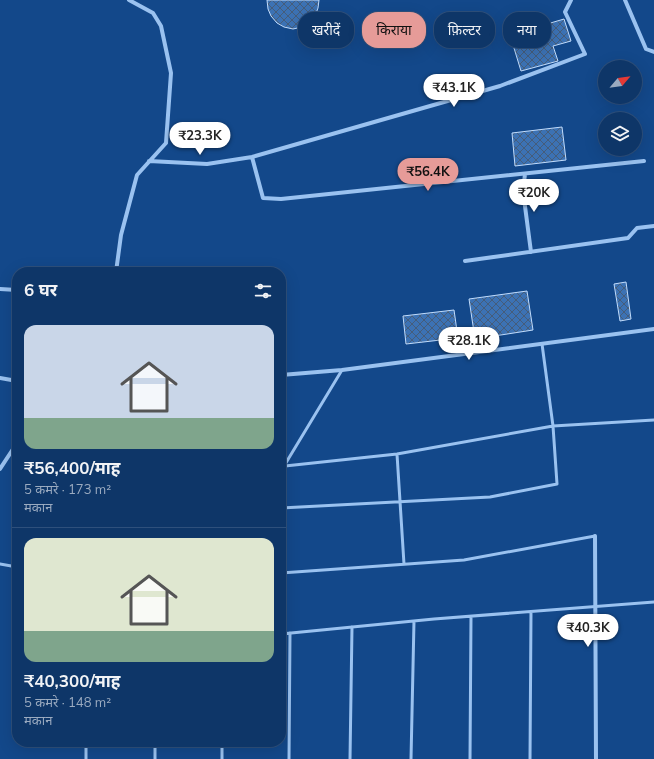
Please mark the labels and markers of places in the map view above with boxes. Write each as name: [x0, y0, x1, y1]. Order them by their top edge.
pin: ₹43.1K: [421, 74, 487, 108]
pin: ₹23.3K: [167, 122, 233, 156]
pin: ₹56.4K: [395, 158, 461, 192]
pin: ₹20K: [510, 179, 558, 213]
pin: ₹28.1K: [436, 327, 502, 361]
pin: ₹40.3K: [555, 614, 621, 648]

